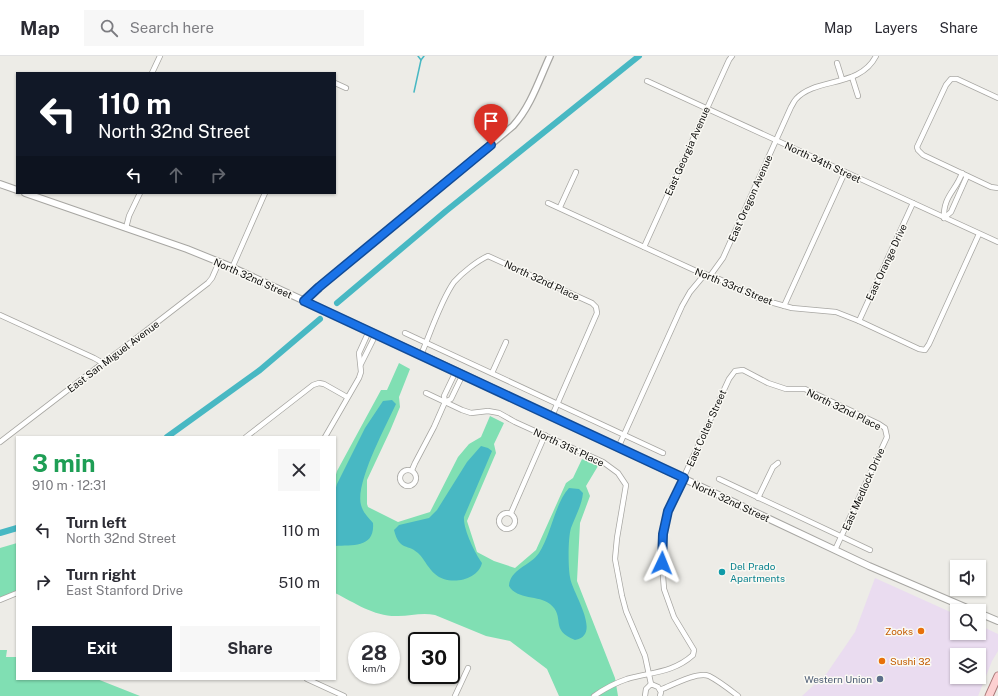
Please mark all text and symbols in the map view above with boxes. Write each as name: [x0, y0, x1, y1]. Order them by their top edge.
search box: [84, 10, 364, 46]
text: Map: [20, 17, 60, 39]
icon: search: [98, 17, 120, 39]
text: Search here: [130, 19, 214, 36]
text: Map: [824, 20, 852, 36]
text: Layers: [874, 20, 918, 36]
text: Share: [940, 20, 978, 36]
text: 110 m: [98, 87, 171, 120]
icon: left: [32, 88, 84, 140]
pin: [474, 104, 508, 145]
street label: East Georgia Avenue: [662, 104, 712, 197]
icon: arrive: [480, 110, 502, 132]
text: North 32nd Street: [98, 121, 250, 142]
street label: North 34th Street: [783, 139, 863, 185]
street label: East Oregon Avenue: [725, 152, 775, 243]
icon: left: [123, 164, 145, 186]
icon: ahead: [165, 164, 187, 186]
icon: right: [207, 164, 229, 186]
street label: East Orange Drive: [863, 221, 909, 302]
street label: North 32nd Street: [212, 255, 294, 301]
street label: North 32nd Place: [503, 257, 582, 303]
street label: North 33rd Street: [693, 265, 775, 307]
street label: East San Miguel Avenue: [65, 317, 162, 394]
street label: North 32nd Place: [805, 386, 883, 432]
street label: East Colter Street: [684, 388, 728, 468]
street label: North 31st Place: [532, 425, 607, 469]
street label: East Medlock Drive: [839, 446, 887, 532]
text: 3 min: [32, 449, 96, 477]
button: close: [278, 449, 320, 491]
text: 910 m · 12:31: [32, 478, 106, 493]
street label: North 32nd Street: [690, 478, 772, 524]
text: Turn left: [66, 514, 127, 531]
icon: left: [32, 519, 54, 541]
text: 110 m: [282, 522, 320, 539]
text: North 32nd Street: [66, 531, 176, 546]
position arrow: [641, 542, 683, 584]
place label: Del Prado Apartments: [730, 560, 785, 584]
map controls: [950, 560, 986, 684]
button: sound: [950, 560, 986, 596]
text: Turn right: [66, 566, 136, 583]
marker: Del Prado Apartments: [717, 567, 727, 577]
icon: right: [32, 571, 54, 593]
text: 510 m: [278, 574, 320, 591]
text: East Stanford Drive: [66, 583, 183, 598]
button: search: [950, 604, 986, 640]
place label: Zooks: [885, 625, 913, 637]
button: Exit: [32, 626, 172, 672]
button: Share: [180, 626, 320, 672]
marker: Zooks: [916, 626, 926, 636]
speed limit sign: 30: [408, 632, 460, 684]
text: 28: [361, 641, 387, 665]
button: layers: [950, 648, 986, 684]
place label: Sushi 32: [890, 655, 931, 667]
marker: Sushi 32: [877, 656, 887, 666]
text: km/h: [362, 662, 386, 674]
place label: Western Union: [804, 673, 872, 685]
marker: Western Union: [875, 674, 885, 684]

